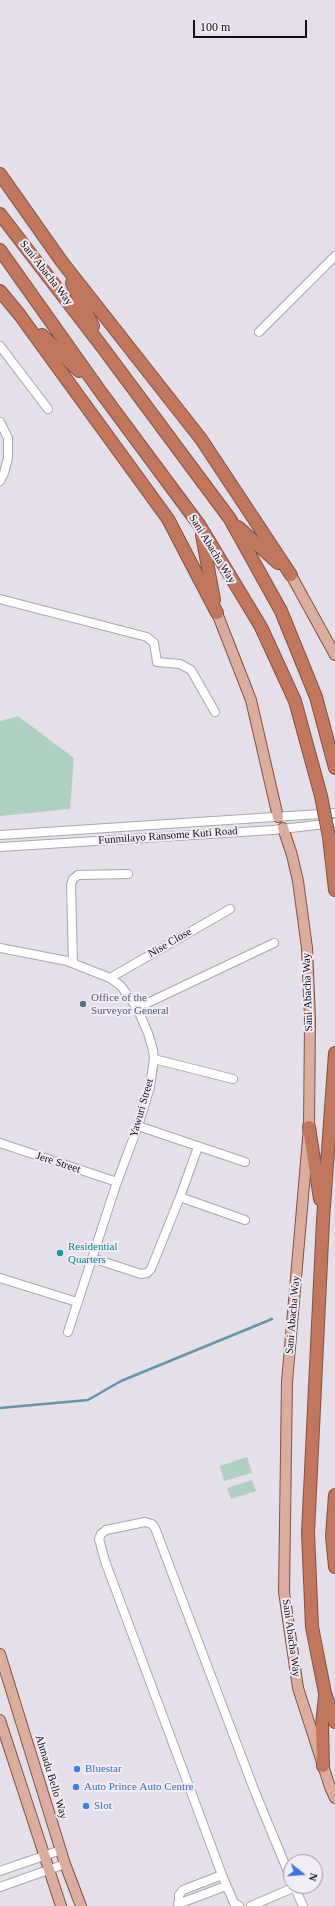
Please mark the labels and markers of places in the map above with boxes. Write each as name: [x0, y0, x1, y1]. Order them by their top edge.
place label: Office of the Surveyor General: [91, 991, 169, 1017]
marker: Office of the Surveyor General: [78, 999, 88, 1009]
place label: Residential Quarters: [68, 1240, 117, 1266]
marker: Residential Quarters: [55, 1248, 65, 1258]
place label: Bluestar: [85, 1762, 122, 1776]
marker: Bluestar: [72, 1764, 82, 1774]
place label: Auto Prince Auto Centre: [84, 1780, 194, 1794]
marker: Auto Prince Auto Centre: [71, 1782, 81, 1792]
place label: Slot: [94, 1799, 112, 1813]
marker: Slot: [81, 1801, 91, 1811]

